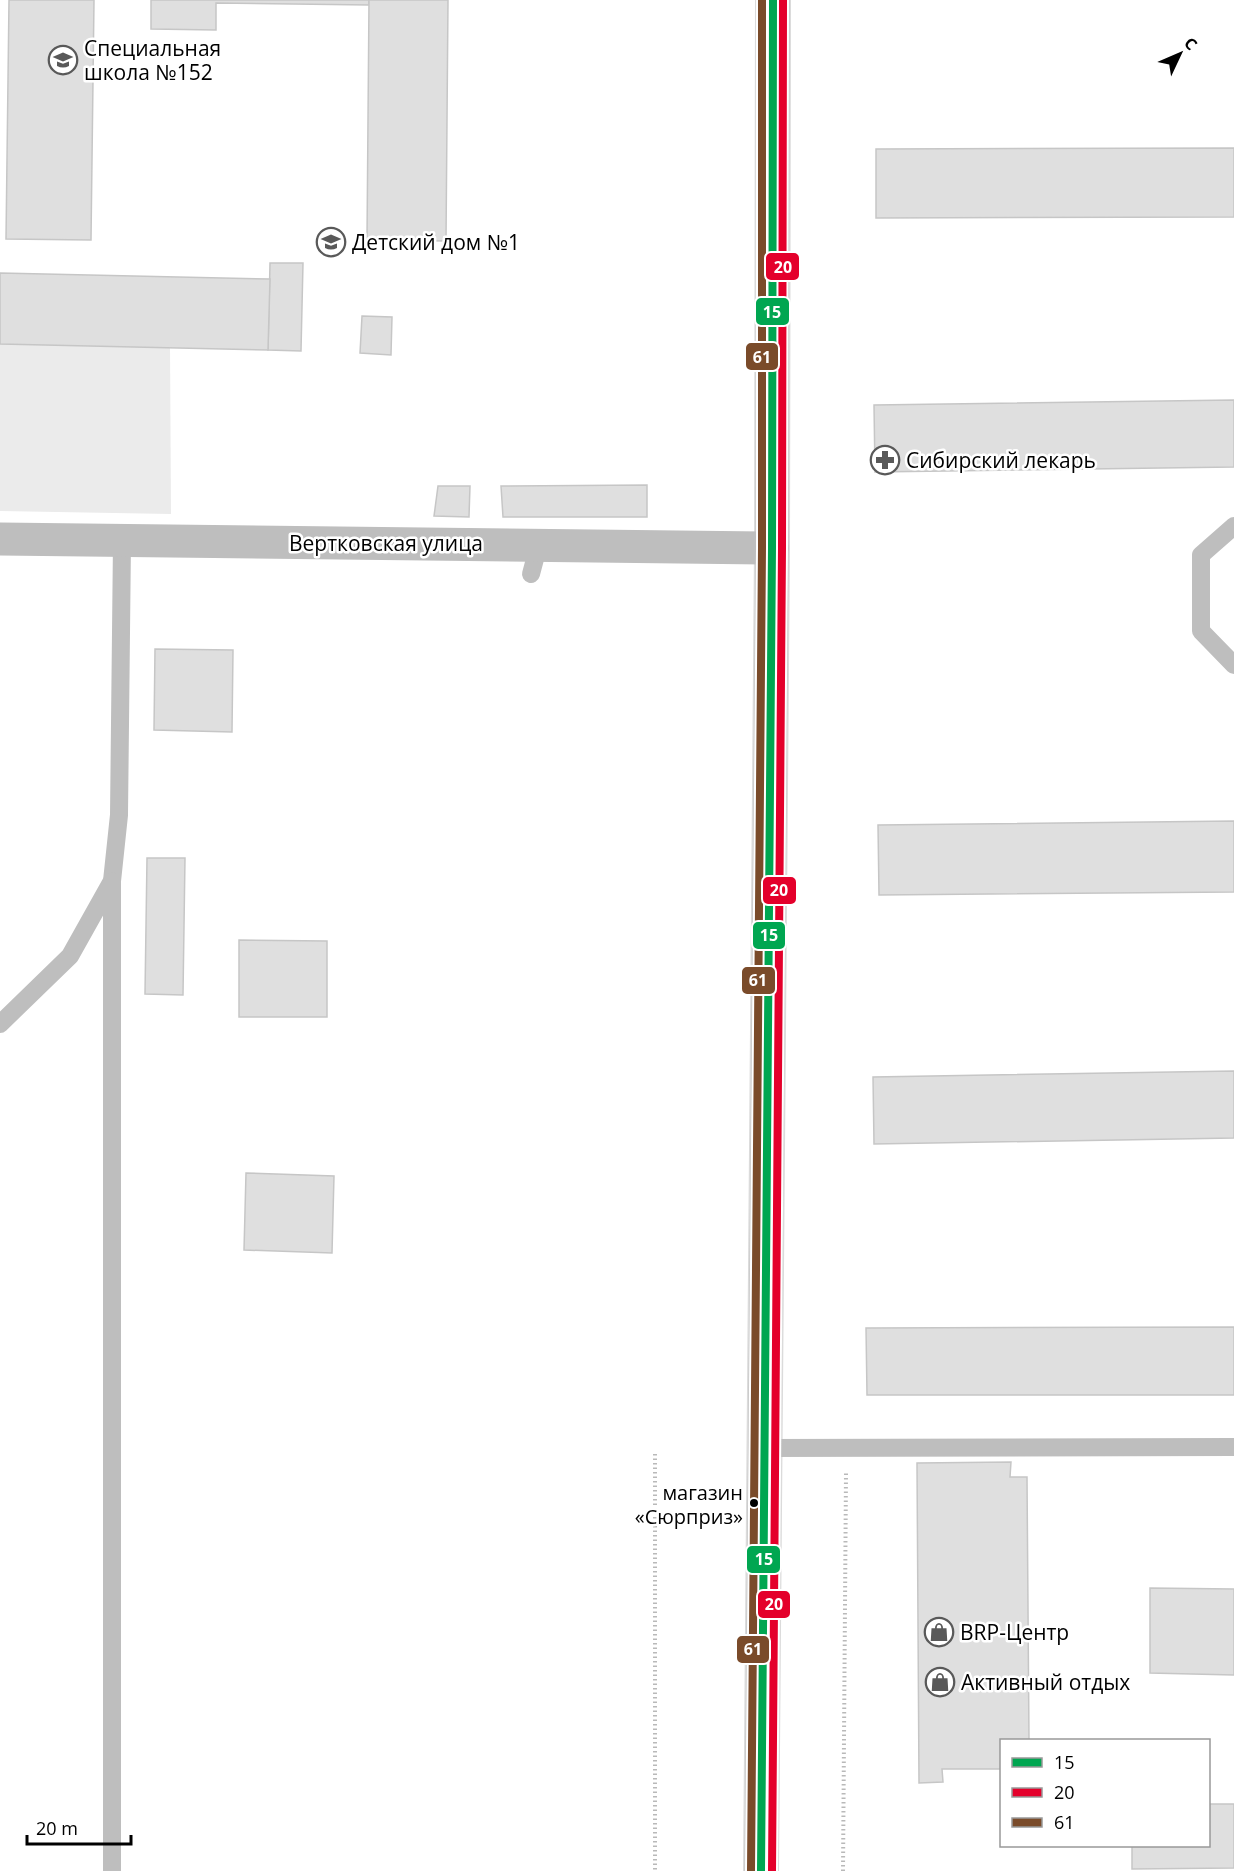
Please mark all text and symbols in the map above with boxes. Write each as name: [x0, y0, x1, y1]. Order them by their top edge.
north arrow: [1150, 24, 1210, 84]
text: С: [1179, 32, 1202, 55]
place label: Специальная школа №152: [84, 34, 221, 86]
school or university icon: Специальная школа №152: [47, 44, 79, 76]
school or university icon: Детский дом №1: [315, 226, 347, 258]
place label: Детский дом №1: [352, 228, 520, 256]
line badge: 20: [765, 252, 800, 281]
text: 20: [774, 256, 792, 278]
line badge: 15: [755, 297, 790, 326]
text: 15: [763, 301, 781, 323]
line badge: 61: [745, 342, 779, 371]
text: 61: [753, 346, 771, 368]
pharmacy icon: Сибирский лекарь: [869, 444, 901, 476]
place label: Сибирский лекарь: [906, 446, 1096, 474]
street label: Вертковская улица: [289, 529, 483, 557]
line badge: 20: [762, 876, 797, 905]
text: 20: [770, 879, 788, 901]
line badge: 15: [752, 921, 786, 950]
text: 15: [760, 924, 778, 946]
line badge: 61: [741, 966, 776, 995]
text: 61: [749, 969, 767, 991]
place label: магазин «Сюрприз»: [635, 1479, 743, 1530]
marker: магазин «Сюрприз»: [748, 1497, 760, 1509]
line badge: 15: [746, 1545, 781, 1574]
text: 15: [755, 1548, 773, 1570]
line badge: 20: [757, 1590, 791, 1619]
text: 20: [765, 1593, 783, 1615]
shop icon: BRP-Центр: [923, 1616, 955, 1648]
place label: BRP-Центр: [960, 1618, 1069, 1646]
line badge: 61: [736, 1635, 770, 1664]
text: 61: [744, 1638, 762, 1660]
shop icon: Активный отдых: [924, 1666, 956, 1698]
place label: Активный отдых: [961, 1668, 1130, 1696]
legend: [1000, 1739, 1210, 1847]
text: 15: [1054, 1750, 1075, 1774]
text: 20: [1054, 1780, 1075, 1804]
scale bar: [27, 1808, 130, 1846]
text: 61: [1054, 1810, 1075, 1834]
text: 20 m: [36, 1816, 78, 1840]

